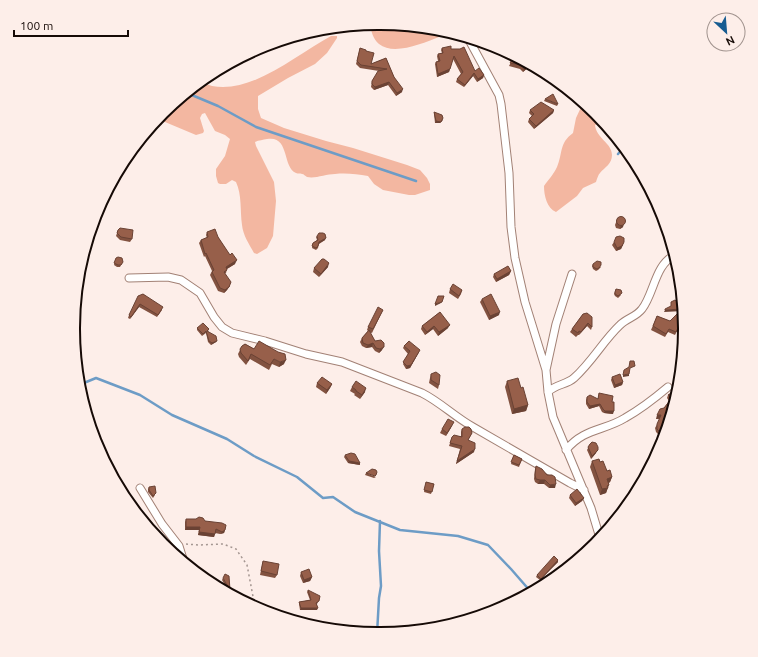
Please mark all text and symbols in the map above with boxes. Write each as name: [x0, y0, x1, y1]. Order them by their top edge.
scale bar: [14, 12, 128, 38]
north arrow: [706, 12, 746, 52]
text: 100 m: [20, 19, 53, 32]
text: N: [724, 34, 737, 48]

